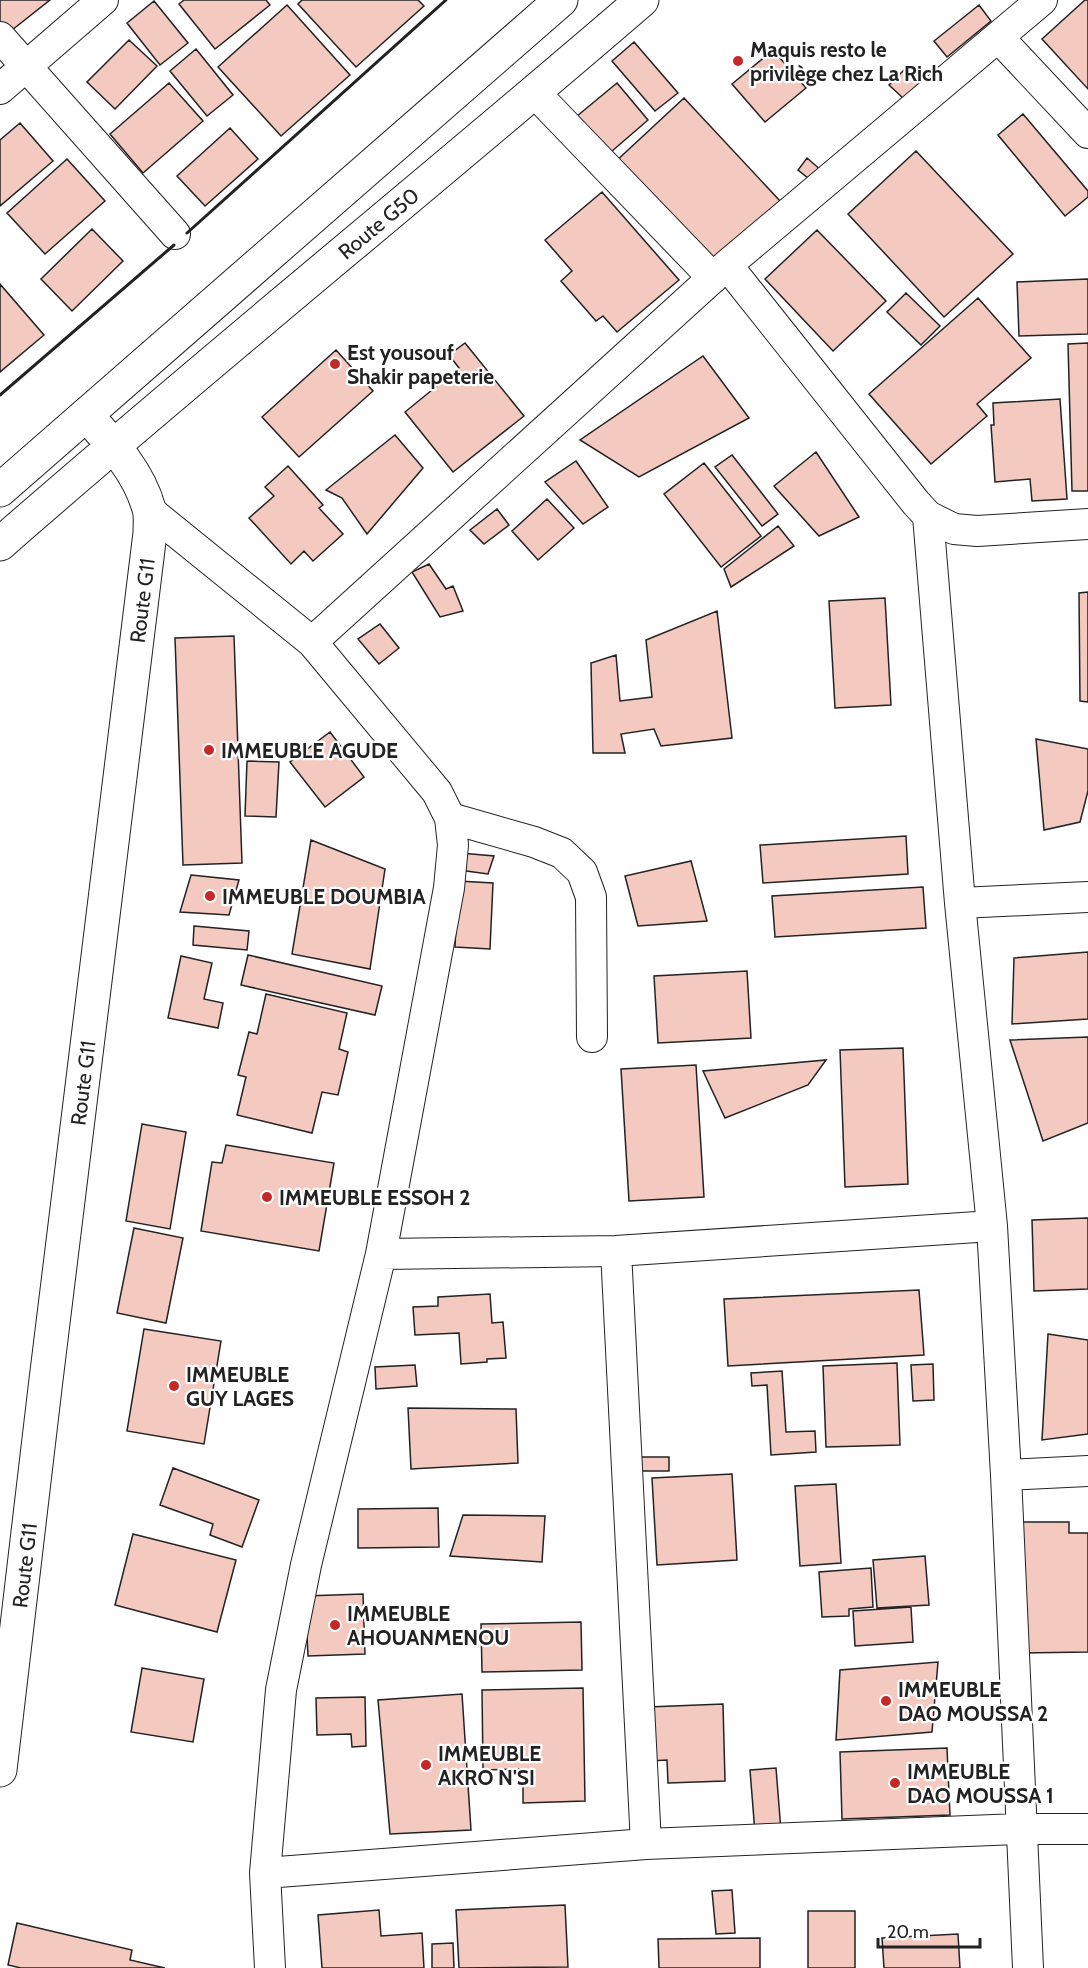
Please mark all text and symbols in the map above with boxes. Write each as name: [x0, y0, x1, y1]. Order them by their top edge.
place label: Maquis resto le privilège chez La Rich: [750, 37, 943, 86]
marker: Maquis resto le privilège chez La Rich: [731, 54, 745, 68]
street label: Route G50: [333, 182, 424, 264]
place label: Est yousouf Shakir papeterie: [347, 340, 494, 389]
marker: Est yousouf Shakir papeterie: [328, 357, 342, 371]
street label: Route G11: [124, 557, 159, 644]
place label: IMMEUBLE AGUDE: [221, 738, 398, 763]
marker: IMMEUBLE AGUDE: [202, 743, 216, 757]
place label: IMMEUBLE DOUMBIA: [222, 884, 426, 909]
marker: IMMEUBLE DOUMBIA: [203, 889, 217, 903]
street label: Route G11: [65, 1039, 100, 1127]
place label: IMMEUBLE ESSOH 2: [279, 1185, 470, 1210]
marker: IMMEUBLE ESSOH 2: [260, 1190, 274, 1204]
place label: IMMEUBLE GUY LAGES: [186, 1362, 294, 1411]
marker: IMMEUBLE GUY LAGES: [167, 1379, 181, 1393]
street label: Route G11: [7, 1522, 41, 1609]
place label: IMMEUBLE AHOUANMENOU: [347, 1601, 509, 1650]
marker: IMMEUBLE AHOUANMENOU: [328, 1618, 342, 1632]
place label: IMMEUBLE DAO MOUSSA 2: [898, 1677, 1048, 1726]
marker: IMMEUBLE DAO MOUSSA 2: [879, 1694, 893, 1708]
place label: IMMEUBLE AKRO N'SI: [438, 1741, 541, 1790]
marker: IMMEUBLE AKRO N'SI: [419, 1758, 433, 1772]
place label: IMMEUBLE DAO MOUSSA 1: [907, 1759, 1054, 1808]
marker: IMMEUBLE DAO MOUSSA 1: [888, 1776, 902, 1790]
scale bar: [878, 1911, 980, 1949]
text: 20 m: [887, 1921, 929, 1943]

